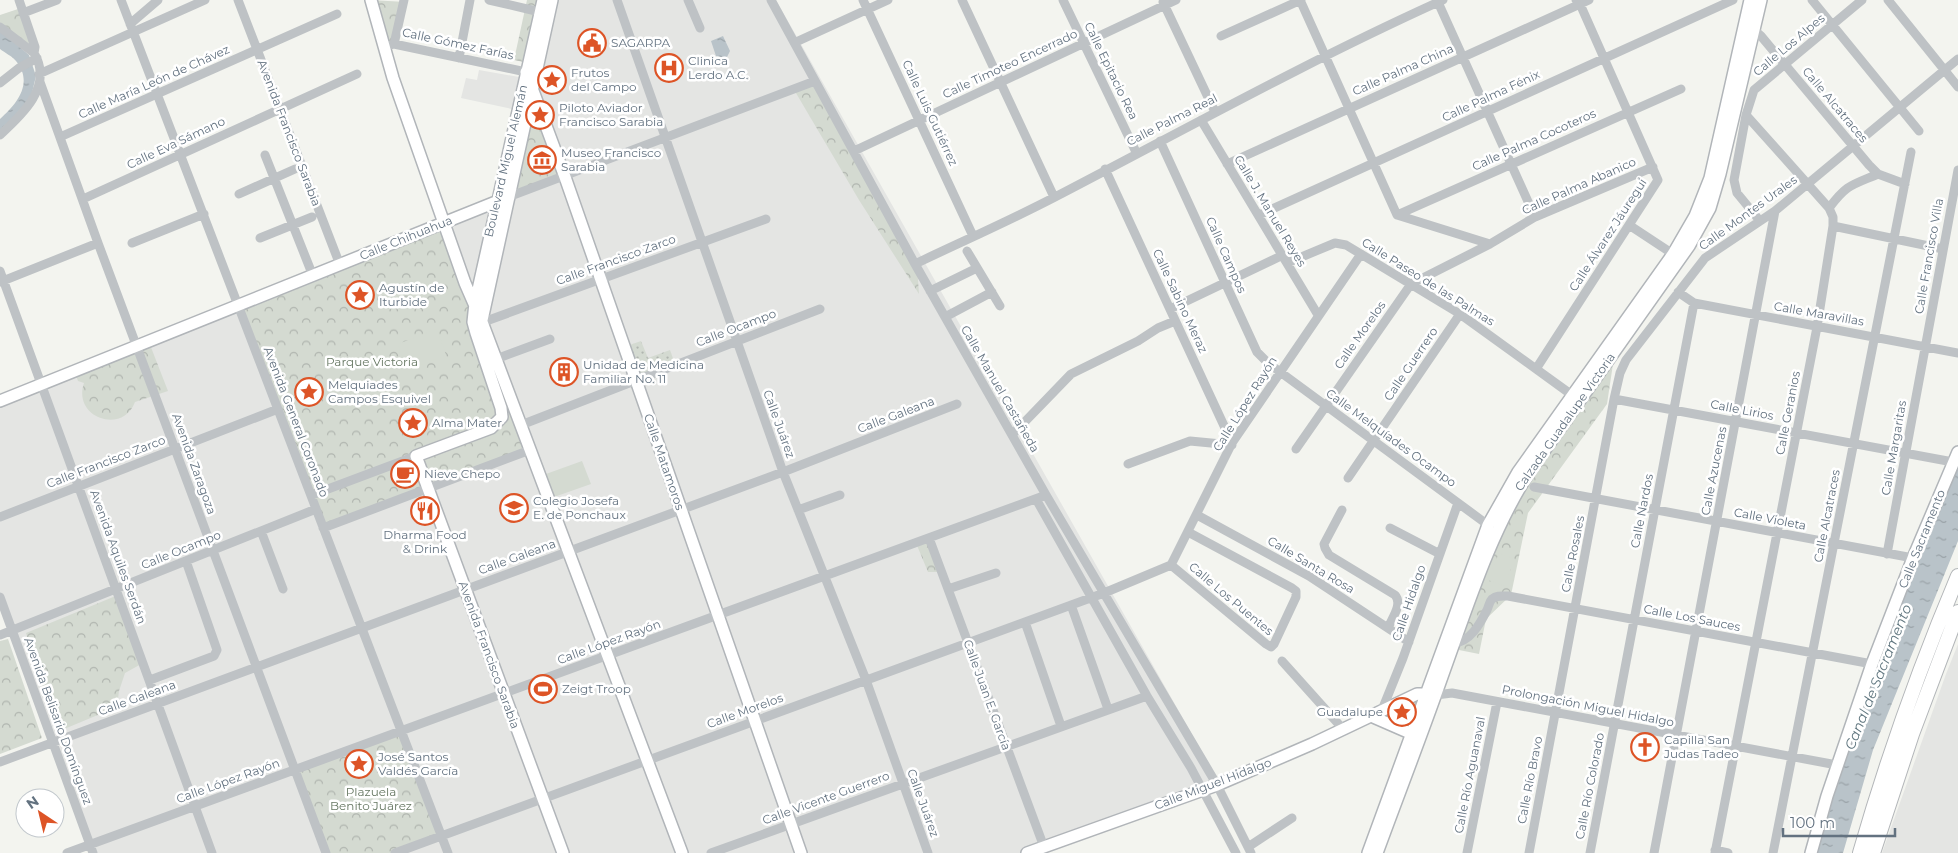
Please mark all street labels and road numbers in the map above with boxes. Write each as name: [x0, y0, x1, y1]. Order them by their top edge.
street label: Calle Los Alpes: [1750, 10, 1828, 79]
street label: Calle Epitacio Rea: [1081, 20, 1142, 122]
street label: Calle Gómez Farías: [401, 24, 515, 63]
street label: Calle Timoteo Encerrado: [940, 26, 1080, 101]
street label: Calle María León de Chávez: [76, 41, 232, 122]
street label: Calle Palma China: [1350, 41, 1456, 99]
street label: Avenida Francisco Sarabia: [255, 57, 324, 208]
street label: Calle Luis Gutiérrez: [899, 58, 962, 168]
street label: Calle Alcatraces: [1799, 64, 1871, 146]
street label: Calle Palma Fénix: [1439, 66, 1543, 125]
street label: Boulevard Miguel Alemán: [481, 83, 530, 239]
street label: Calle Palma Real: [1124, 90, 1220, 149]
street label: Calle Palma Cocoteros: [1470, 105, 1598, 174]
street label: Calle Eva Sámano: [124, 113, 227, 172]
street label: Calle J. Manuel Reyes: [1231, 152, 1310, 269]
street label: Calle Palma Abanico: [1519, 154, 1638, 217]
street label: Calle Montes Urales: [1696, 172, 1800, 253]
street label: Calle Álvarez Jáuregui: [1566, 176, 1650, 294]
street label: Calle Francisco Villa: [1911, 197, 1946, 315]
street label: Calle Chihuahua: [357, 212, 454, 263]
street label: Calle Campos: [1203, 214, 1250, 295]
street label: Calle Francisco Zarco: [554, 231, 678, 288]
street label: Calle Paseo de las Palmas: [1359, 234, 1498, 329]
street label: Calle Sabino Meraz: [1150, 246, 1211, 355]
street label: Calle Morelos: [1331, 298, 1389, 372]
street label: Calle Maravillas: [1773, 298, 1865, 329]
street label: Calle Ocampo: [694, 305, 778, 350]
street label: Calle Manuel Castañeda: [958, 323, 1043, 455]
street label: Calle Guerrero: [1380, 324, 1441, 403]
street label: Avenida General Coronado: [261, 344, 332, 499]
street label: Calzada Guadalupe Victoria: [1511, 350, 1618, 494]
street label: Calle López Rayón: [1209, 354, 1280, 454]
street label: Calle Geranios: [1772, 370, 1803, 456]
street label: Calle Melquíades Ocampo: [1323, 385, 1459, 490]
street label: Calle Juárez: [760, 388, 799, 460]
street label: Calle Galeana: [855, 393, 936, 436]
street label: Calle Lirios: [1709, 396, 1775, 423]
street label: Calle Margaritas: [1878, 399, 1909, 497]
street label: Avenida Zaragoza: [169, 411, 220, 517]
street label: Calle Matamoros: [641, 412, 688, 512]
street label: Calle Azucenas: [1698, 425, 1729, 517]
street label: Calle Francisco Zarco: [44, 432, 167, 491]
street label: Calle Alcatraces: [1810, 468, 1843, 563]
street label: Calle Nardos: [1627, 472, 1656, 549]
street label: Calle Sacramento: [1895, 487, 1948, 590]
street label: Avenida Aquiles Serdán: [87, 488, 150, 626]
street label: Calle Violeta: [1733, 504, 1808, 533]
street label: Calle Rosales: [1558, 514, 1587, 594]
street label: Calle Ocampo: [139, 527, 223, 572]
street label: Calle Santa Rosa: [1265, 533, 1358, 596]
street label: Calle Galeana: [476, 536, 558, 577]
street label: Calle Los Puentes: [1186, 559, 1277, 638]
street label: Calle Hidalgo: [1388, 563, 1429, 643]
street label: Avenida Francisco Sarabia: [456, 579, 523, 731]
street label: Calle Los Sauces: [1643, 601, 1742, 634]
street label: Calle López Rayón: [555, 616, 663, 667]
street label: Avenida Belisario Domínguez: [21, 635, 96, 807]
street label: Calle Juan E. García: [960, 637, 1014, 752]
street label: Calle Galeana: [96, 677, 178, 718]
street label: Prolongación Miguel Hidalgo: [1501, 681, 1675, 730]
street label: Calle Morelos: [705, 690, 785, 731]
street label: Calle Río Aguanaval: [1451, 715, 1488, 834]
street label: Calle Río Colorado: [1572, 731, 1607, 841]
street label: Calle Río Bravo: [1514, 735, 1545, 825]
street label: Calle Miguel Hidalgo: [1152, 754, 1273, 813]
street label: Calle López Rayón: [174, 755, 282, 806]
street label: Calle Juárez: [904, 767, 943, 839]
street label: Calle Vicente Guerrero: [760, 768, 891, 828]

